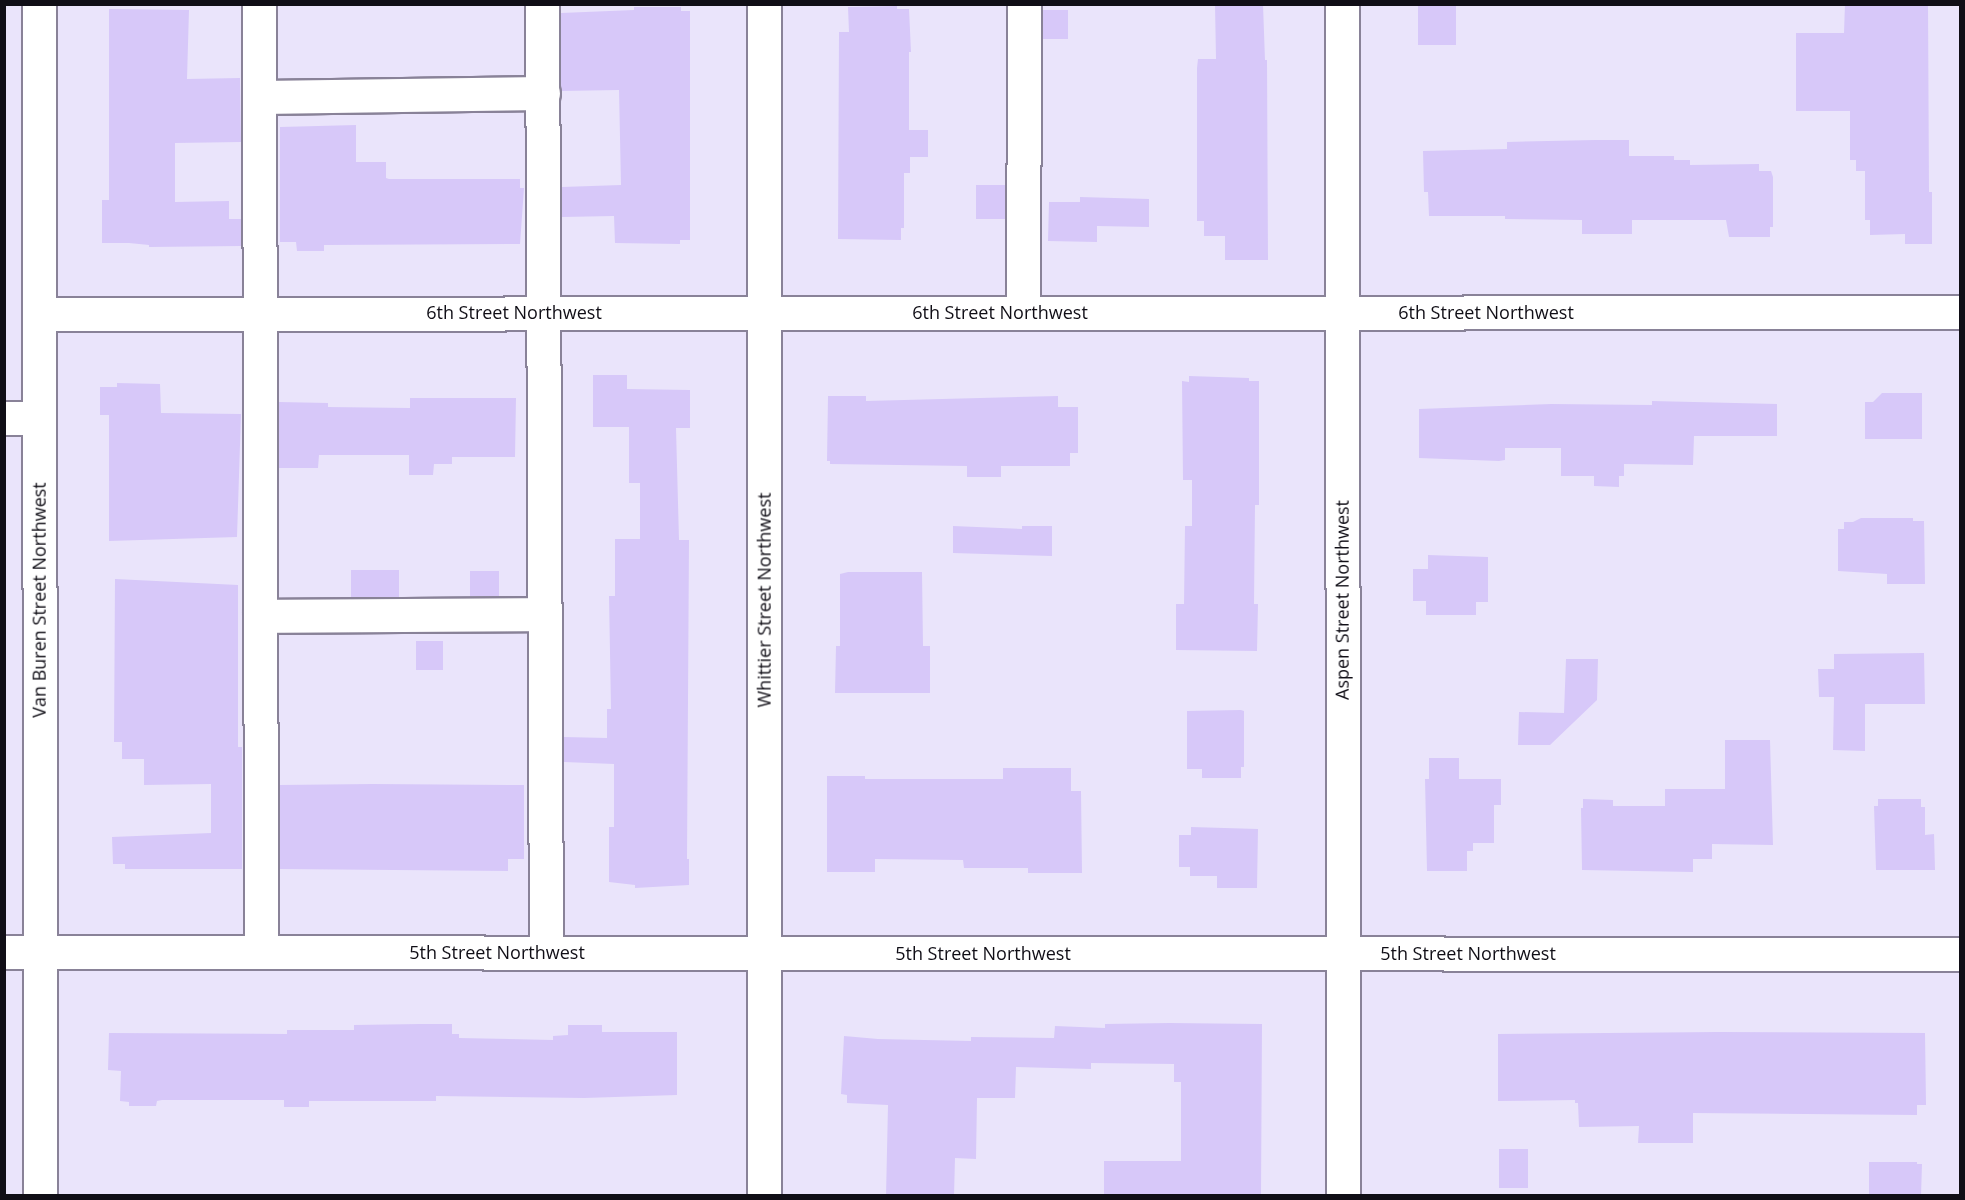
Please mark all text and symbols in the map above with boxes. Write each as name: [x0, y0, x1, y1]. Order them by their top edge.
street label: 6th Street Northwest: [426, 301, 602, 323]
street label: 6th Street Northwest: [912, 301, 1088, 323]
street label: 6th Street Northwest: [1398, 301, 1574, 323]
street label: Van Buren Street Northwest: [28, 482, 50, 718]
street label: Whittier Street Northwest: [753, 493, 775, 707]
street label: Aspen Street Northwest: [1331, 500, 1353, 700]
street label: 5th Street Northwest: [409, 941, 585, 963]
street label: 5th Street Northwest: [895, 942, 1071, 964]
street label: 5th Street Northwest: [1380, 942, 1556, 964]

